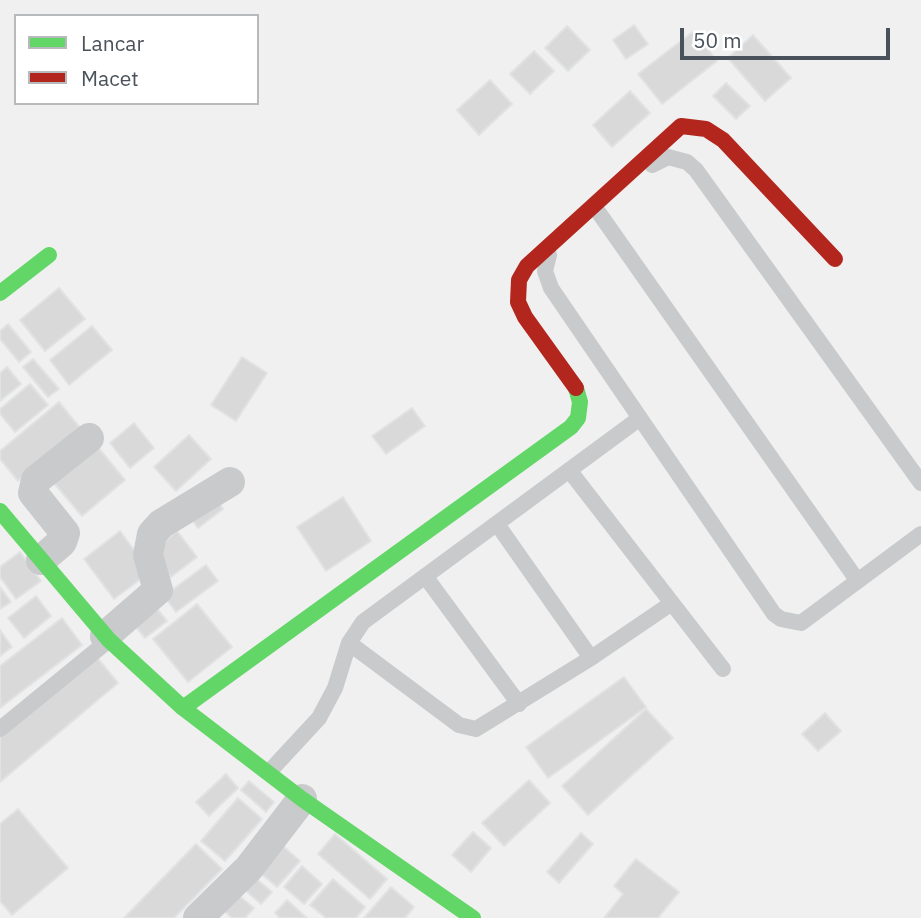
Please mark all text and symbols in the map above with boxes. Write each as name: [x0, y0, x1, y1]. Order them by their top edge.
legend: [14, 14, 259, 105]
scale bar: [683, 14, 893, 58]
text: 50 m: [693, 26, 742, 54]
text: Lancar: [81, 29, 144, 57]
text: Macet: [81, 64, 139, 92]

